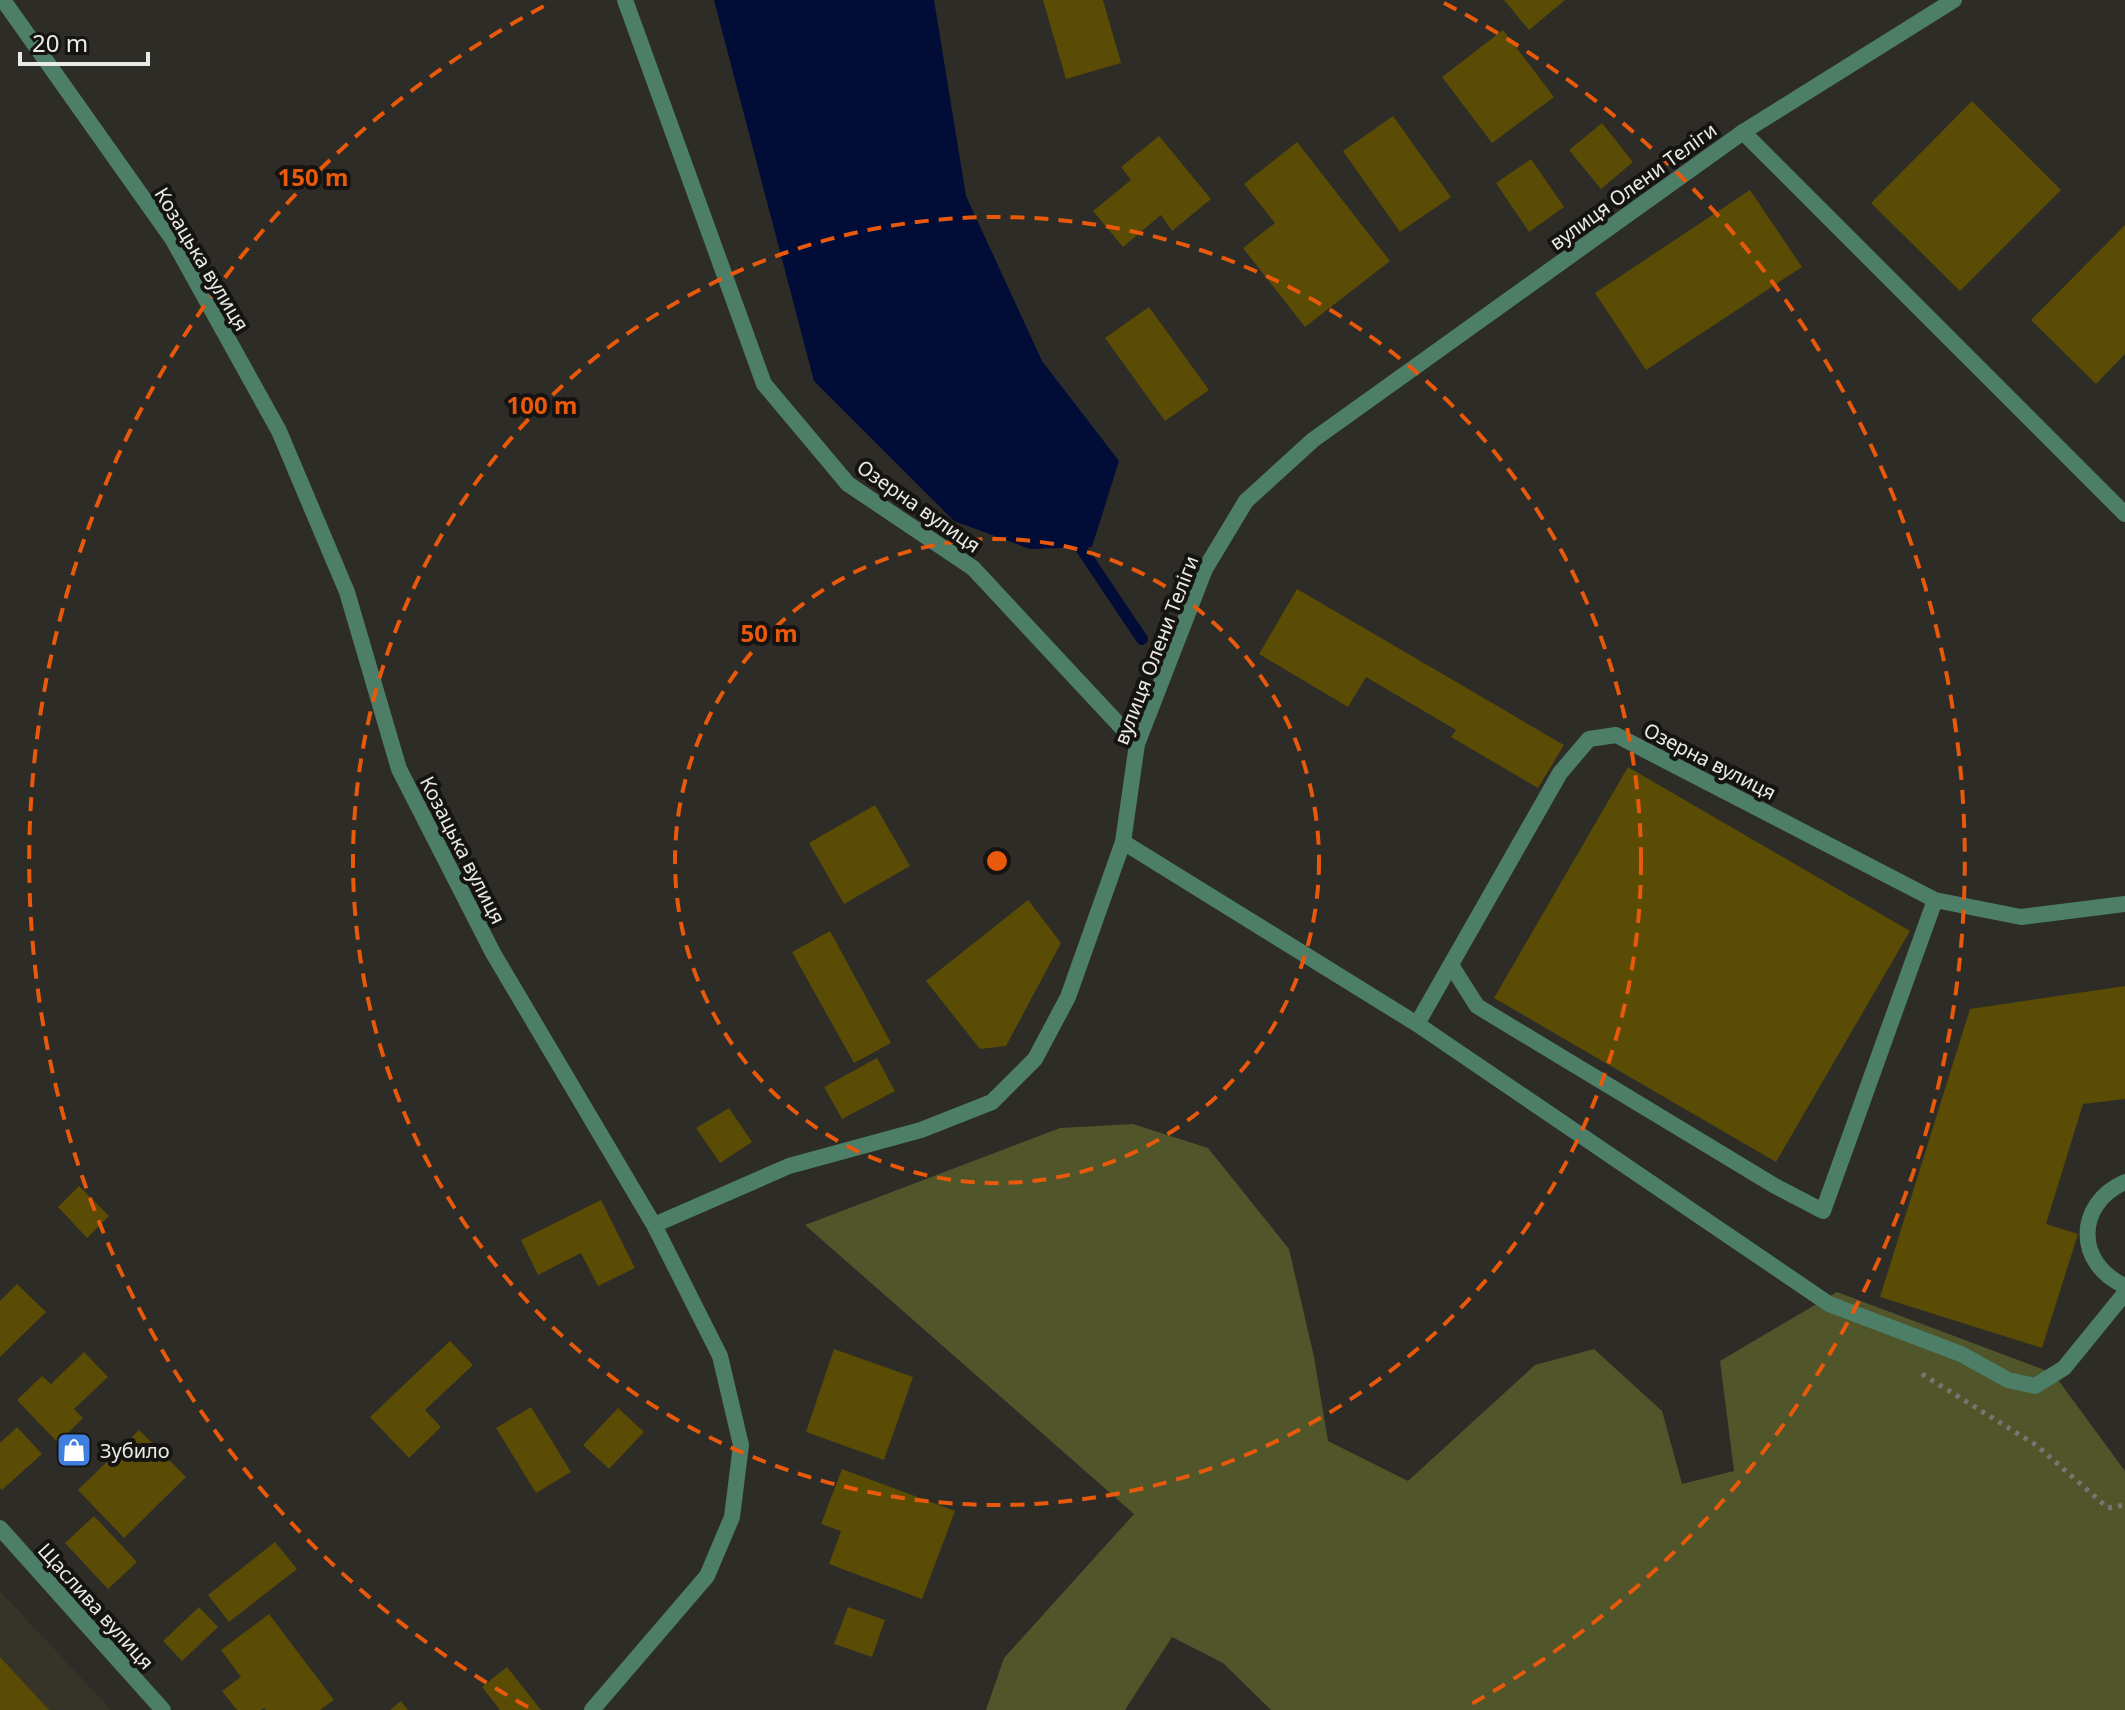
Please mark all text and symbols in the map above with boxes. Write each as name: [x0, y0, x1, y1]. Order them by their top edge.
scale bar: [20, 16, 148, 66]
text: 20 m: [32, 26, 88, 59]
street label: вулиця Олени Теліги: [1544, 116, 1722, 256]
text: 150 m: [278, 160, 348, 193]
street label: Козацька вулиця: [149, 182, 255, 336]
text: 100 m: [507, 388, 577, 421]
street label: Озерна вулиця: [852, 453, 986, 559]
street label: вулиця Олени Теліги: [1107, 552, 1205, 748]
text: 50 m: [740, 616, 798, 649]
street label: Озерна вулиця: [1639, 716, 1781, 806]
street label: Козацька вулиця: [414, 771, 512, 929]
centre of rings: [983, 847, 1011, 875]
shop icon: Зубило: [55, 1431, 93, 1469]
place label: Зубило: [100, 1437, 170, 1464]
street label: Щаслива вулиця: [32, 1537, 160, 1675]

